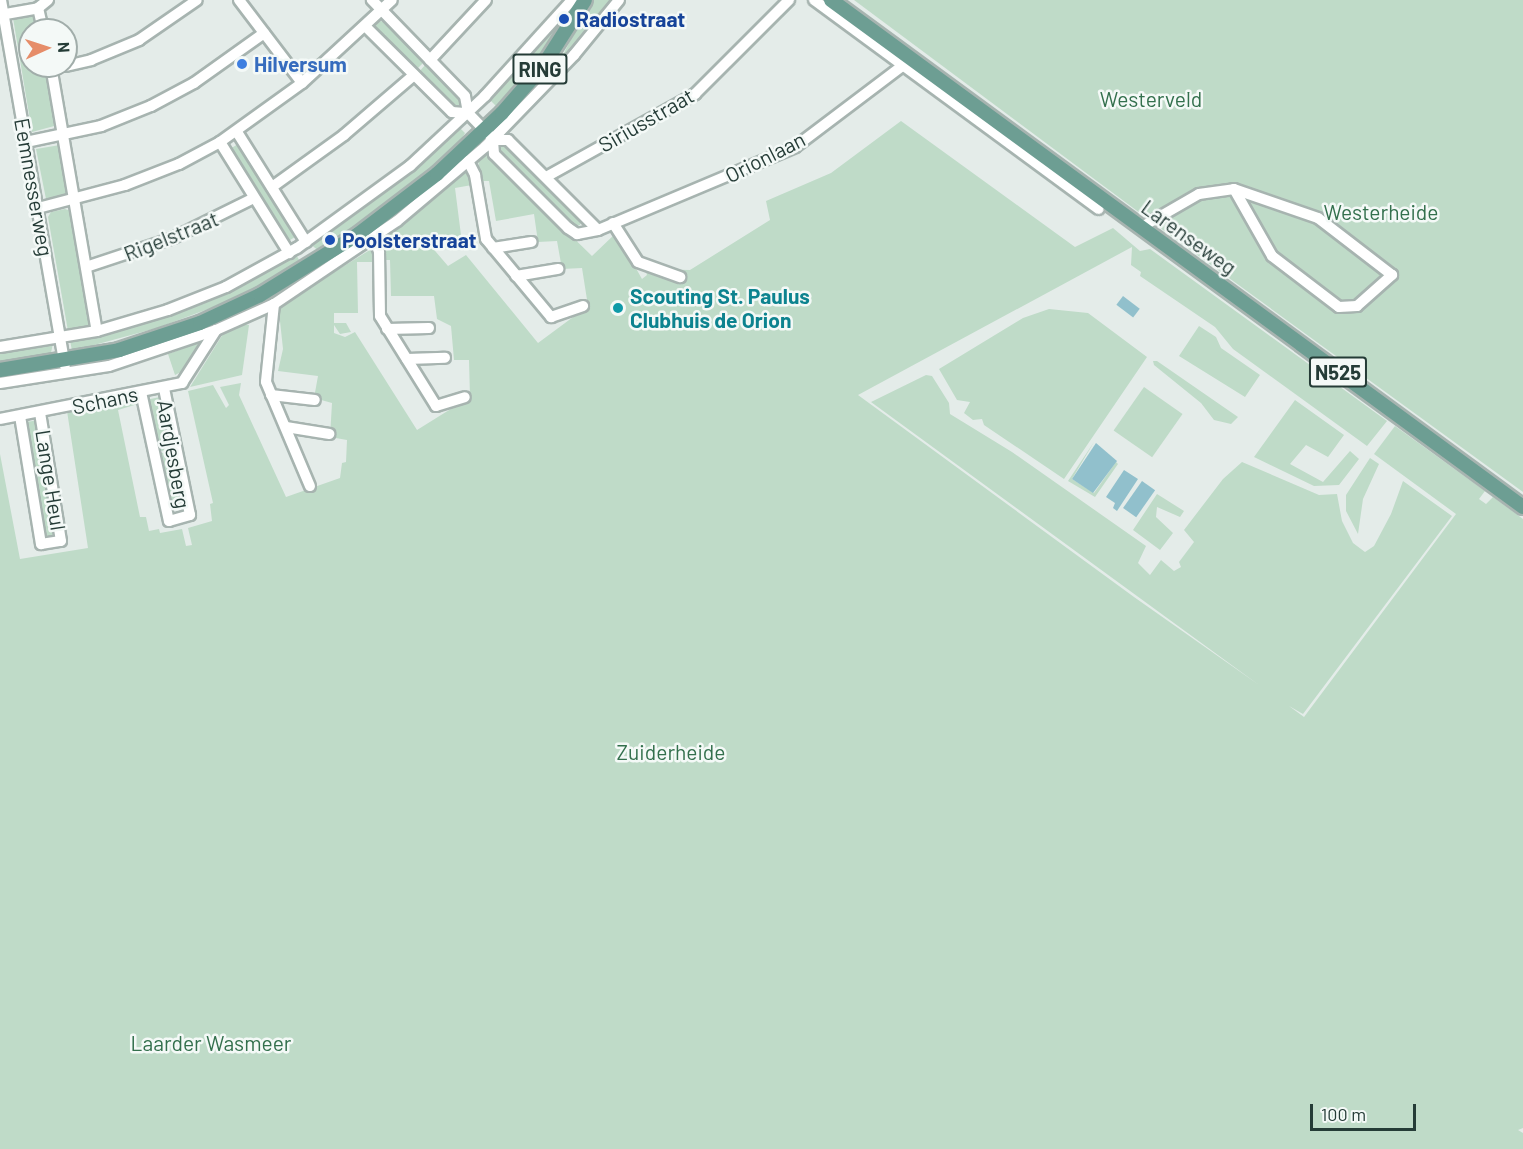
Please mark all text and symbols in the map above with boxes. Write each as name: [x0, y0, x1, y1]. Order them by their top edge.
place label: Radiostraat: [576, 6, 685, 32]
marker: Radiostraat: [557, 12, 571, 26]
north arrow: [18, 18, 78, 78]
text: N: [55, 41, 74, 53]
place label: Hilversum: [254, 51, 347, 77]
road number: RING: [512, 52, 568, 86]
marker: Hilversum: [235, 57, 249, 71]
street label: Siriusstraat: [594, 83, 698, 157]
park label: Westerveld: [1100, 86, 1202, 112]
street label: Eemnesserweg: [9, 116, 59, 258]
street label: Orionlaan: [721, 126, 809, 188]
street label: Larenseweg: [1137, 194, 1241, 280]
park label: Westerheide: [1323, 199, 1439, 225]
street label: Rigelstraat: [120, 206, 222, 266]
place label: Poolsterstraat: [342, 227, 476, 253]
marker: Poolsterstraat: [323, 233, 337, 247]
place label: Scouting St. Paulus Clubhuis de Orion: [630, 283, 810, 333]
marker: Scouting St. Paulus Clubhuis de Orion: [611, 301, 625, 315]
road number: N525: [1308, 355, 1368, 389]
street label: Schans: [70, 381, 140, 419]
street label: Aardjesberg: [152, 398, 196, 510]
street label: Lange Heul: [31, 428, 71, 532]
park label: Zuiderheide: [617, 739, 725, 765]
park label: Laarder Wasmeer: [131, 1030, 291, 1056]
scale bar: [1313, 1092, 1420, 1130]
text: 100 m: [1321, 1103, 1366, 1125]

